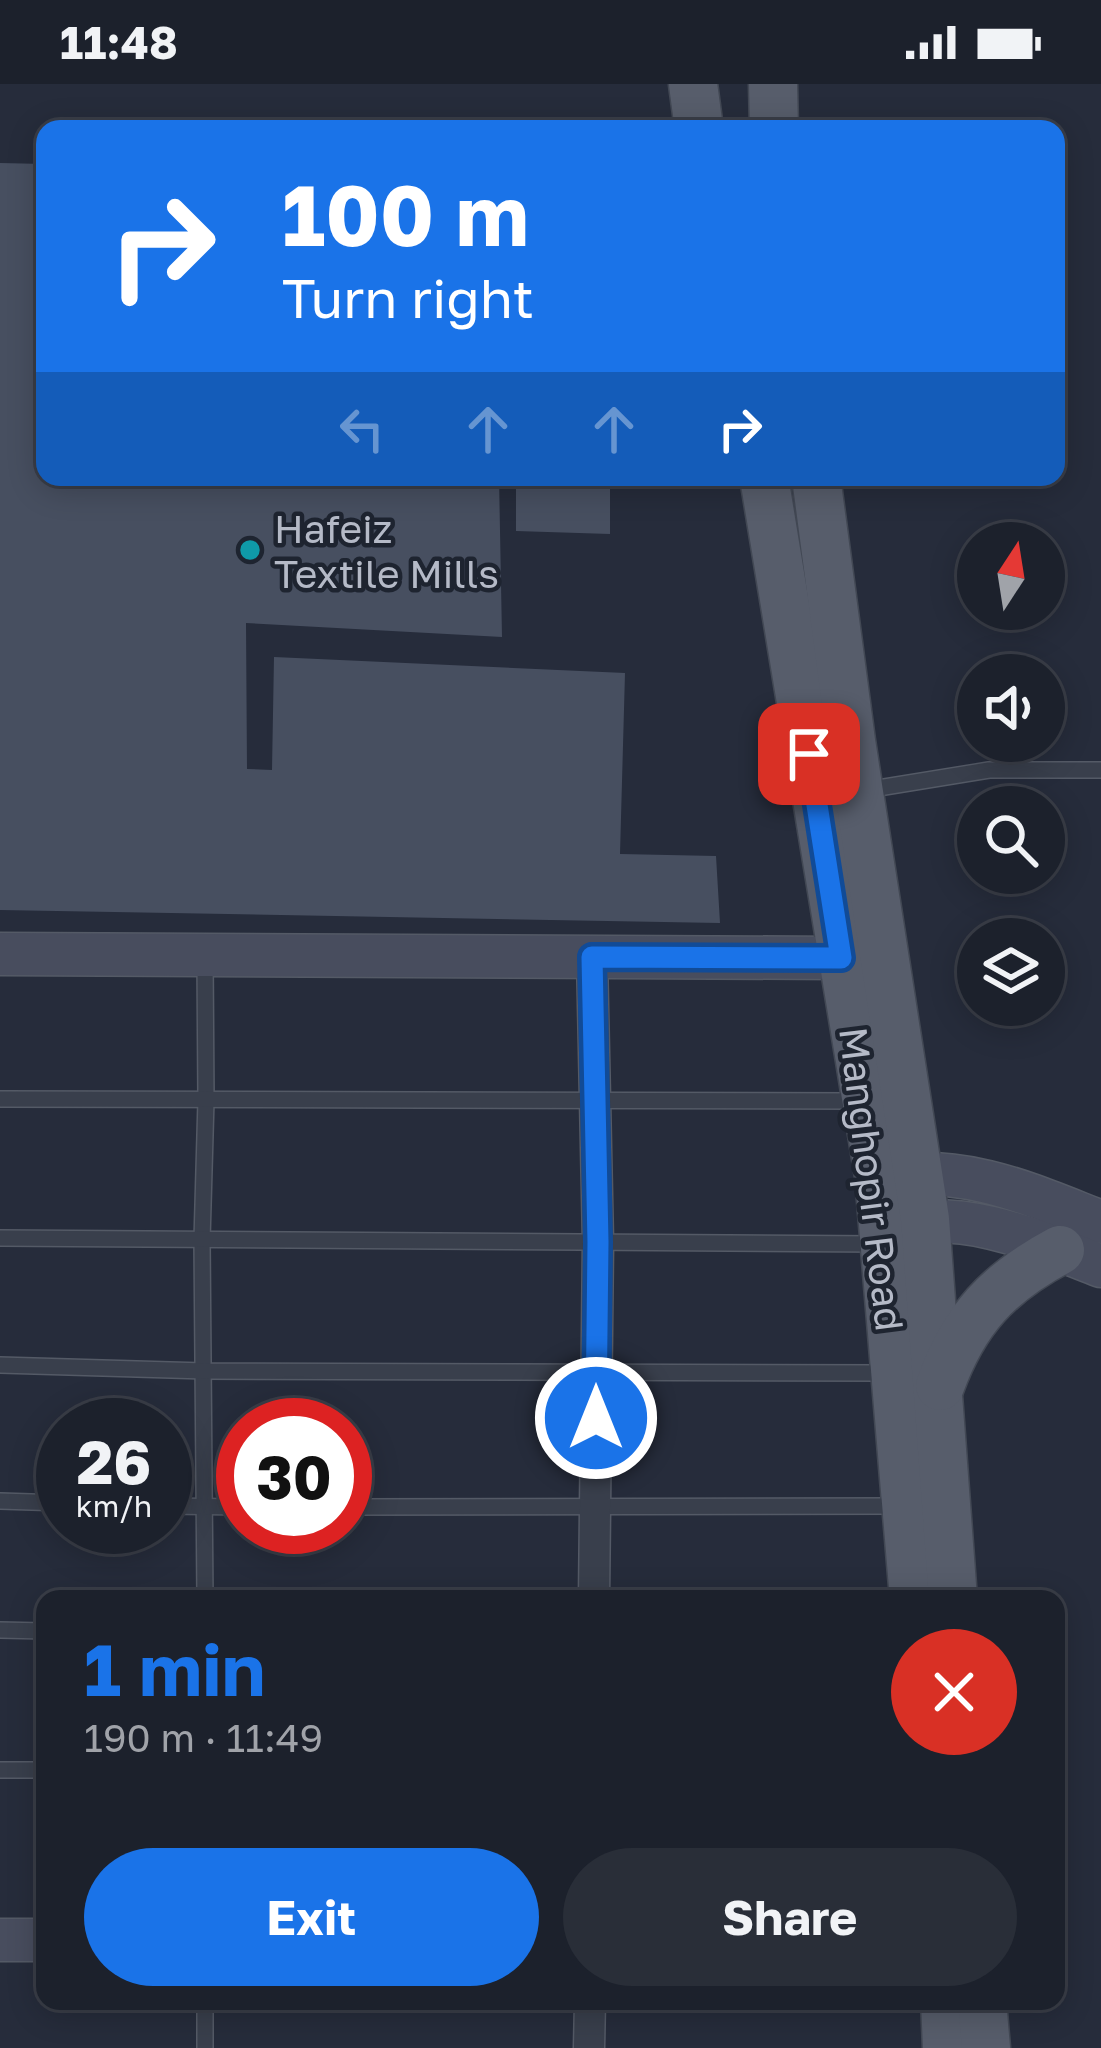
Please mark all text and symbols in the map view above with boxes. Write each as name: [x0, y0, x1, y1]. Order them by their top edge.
text: 11:48: [60, 15, 178, 69]
text: 100 m: [282, 164, 529, 264]
icon: right: [84, 168, 240, 324]
text: Turn right: [282, 265, 534, 330]
icon: left: [329, 396, 395, 462]
icon: ahead: [455, 396, 521, 462]
icon: ahead: [581, 396, 647, 462]
icon: right: [707, 396, 773, 462]
place label: Hafeiz Textile Mills: [274, 505, 499, 597]
north arrow: [957, 522, 1065, 630]
map controls: [957, 522, 1065, 1026]
marker: Hafeiz Textile Mills: [237, 537, 263, 563]
button: sound: [957, 654, 1065, 762]
pin: [758, 703, 860, 805]
icon: arrive: [776, 721, 842, 787]
button: search: [957, 786, 1065, 894]
button: layers: [957, 918, 1065, 1026]
street label: Manghopir Road: [830, 1024, 914, 1334]
position arrow: [533, 1355, 659, 1481]
speed limit sign: 30: [216, 1398, 372, 1554]
text: 26: [77, 1425, 151, 1497]
text: km/h: [76, 1488, 152, 1524]
text: 1 min: [84, 1625, 265, 1712]
button: close: [891, 1629, 1017, 1755]
text: 190 m · 11:49: [84, 1714, 323, 1761]
button: Exit: [84, 1848, 539, 1986]
button: Share: [563, 1848, 1017, 1986]

